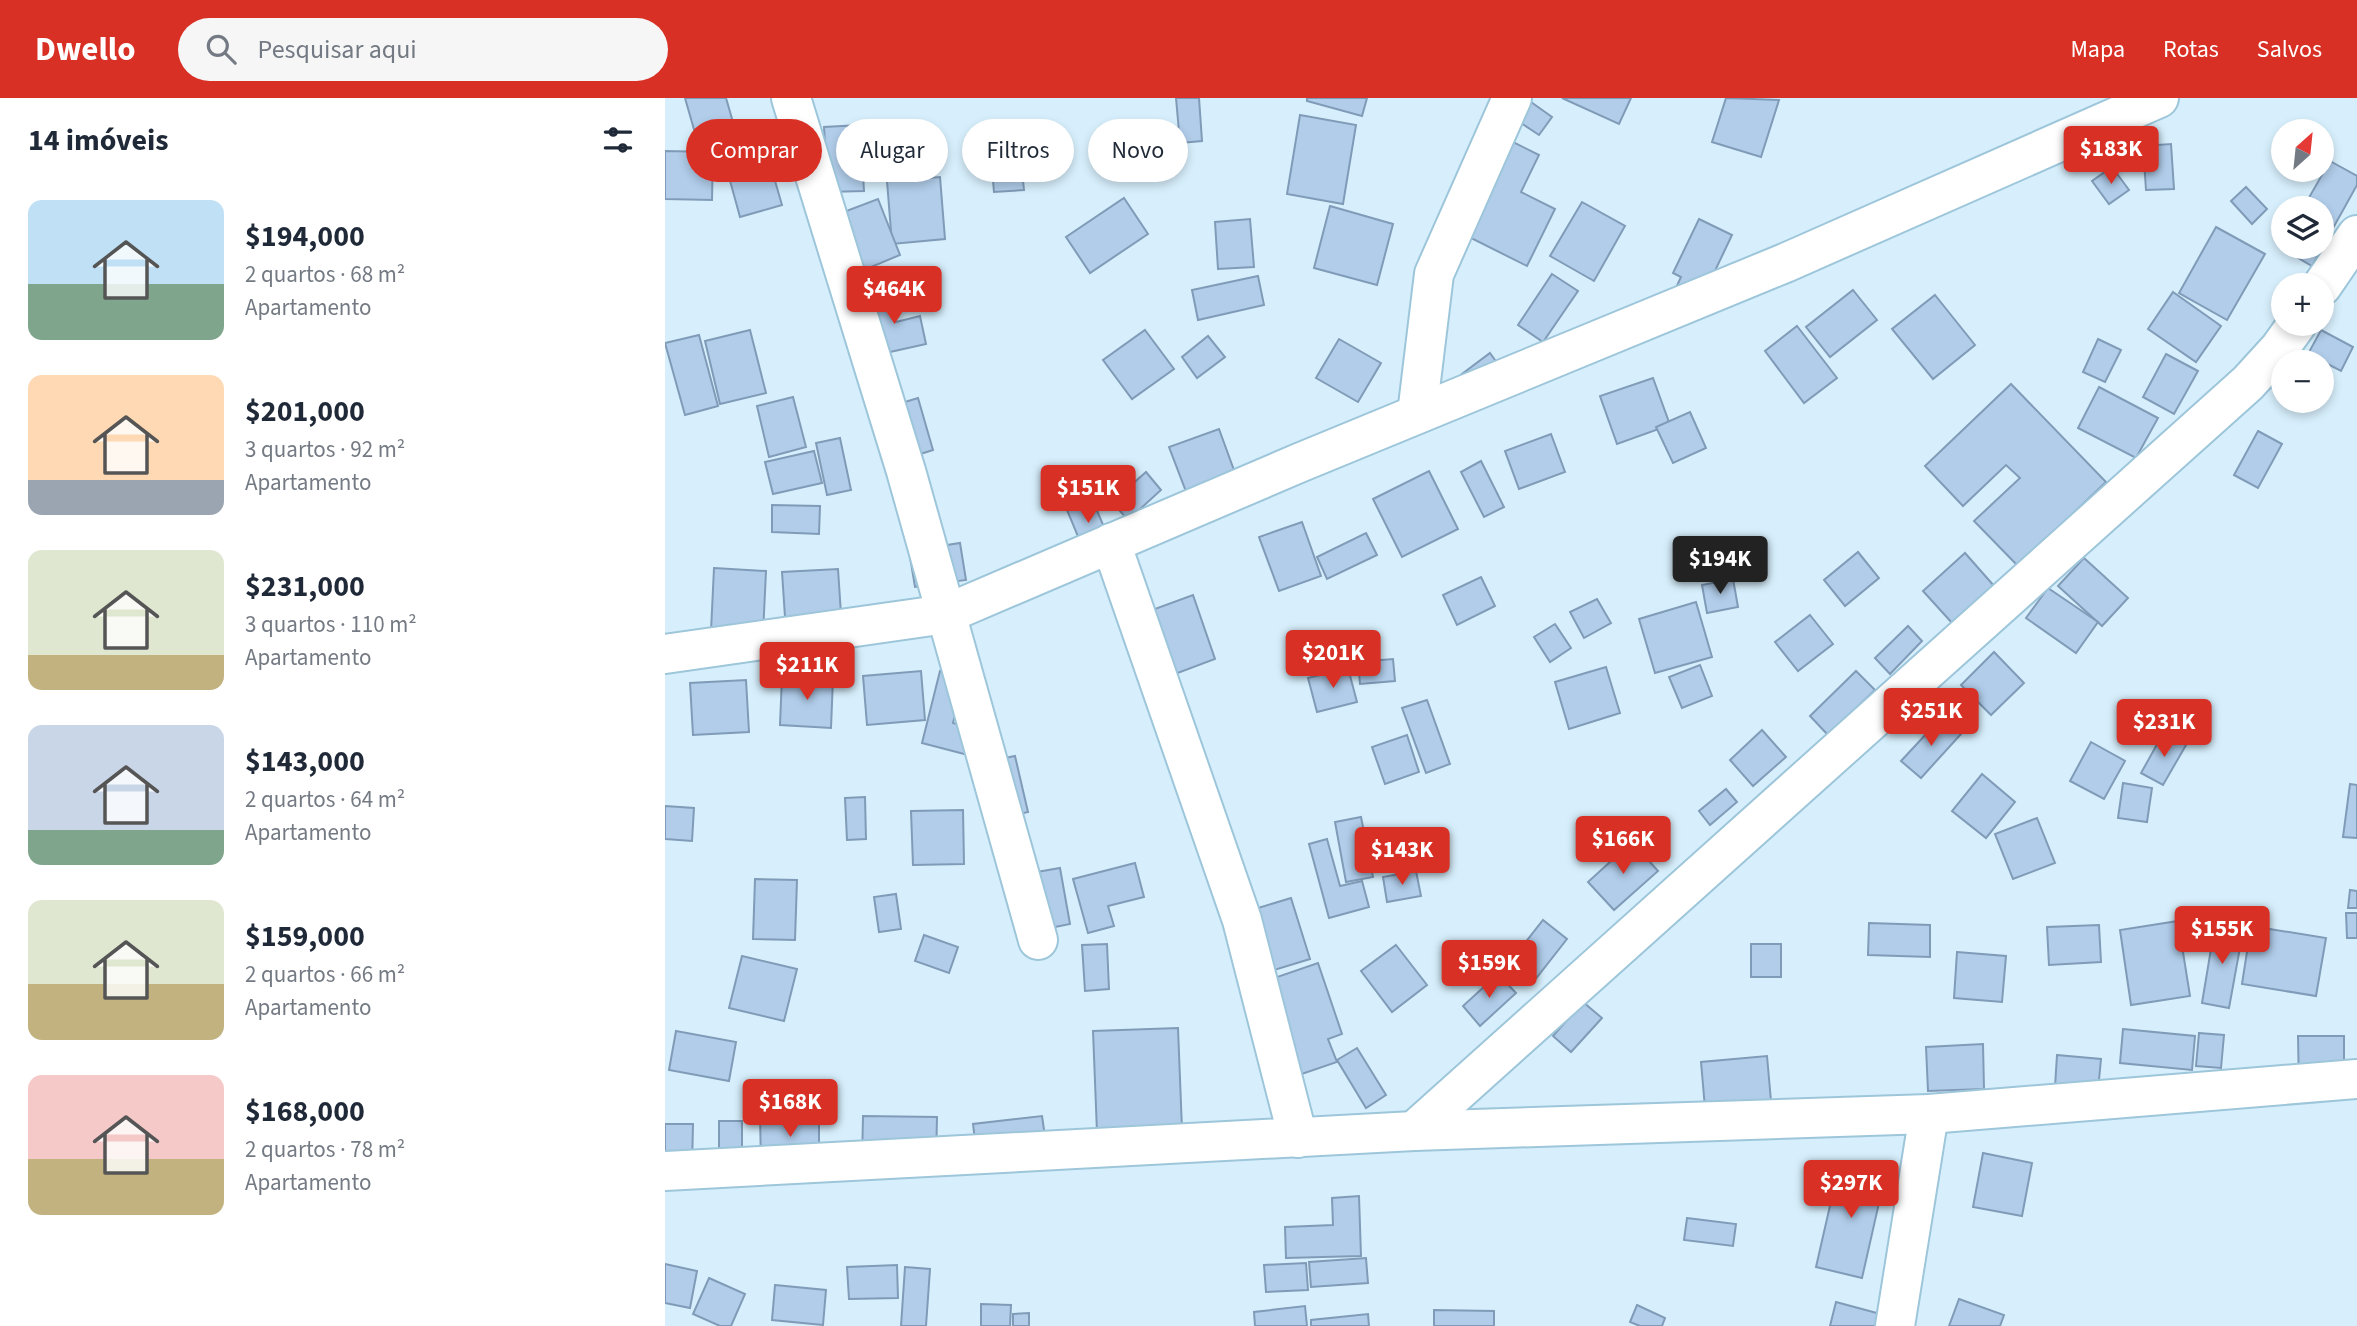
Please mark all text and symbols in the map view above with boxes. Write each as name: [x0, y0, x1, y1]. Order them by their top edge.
search box: [178, 18, 668, 81]
text: Dwello: [35, 26, 136, 73]
icon: search: [202, 30, 240, 68]
text: Pesquisar aqui: [258, 31, 417, 68]
text: Mapa: [2070, 32, 2125, 67]
text: Rotas: [2163, 32, 2219, 67]
text: Salvos: [2257, 32, 2322, 67]
text: 14 imóveis: [28, 119, 169, 162]
chip: Comprar: [686, 119, 822, 182]
chip: Alugar: [836, 119, 948, 182]
chip: Filtros: [962, 119, 1074, 182]
chip: Novo: [1088, 119, 1188, 182]
north arrow: [2271, 119, 2335, 182]
map controls: [2271, 119, 2334, 413]
icon: filters: [599, 121, 637, 159]
pin: $183K: [2062, 126, 2160, 186]
text: $183K: [2080, 132, 2142, 165]
button: layers: [2271, 196, 2334, 259]
text: $194,000: [245, 215, 365, 258]
icon: home: [84, 228, 168, 312]
text: 2 quartos · 68 m²: [245, 258, 405, 291]
pin: $464K: [845, 266, 943, 326]
text: $464K: [863, 272, 925, 305]
button: +: [2271, 273, 2334, 336]
text: Apartamento: [245, 291, 371, 324]
button: −: [2271, 350, 2334, 413]
text: $201,000: [245, 390, 365, 433]
icon: home: [84, 403, 168, 487]
text: 3 quartos · 92 m²: [245, 433, 405, 466]
text: Apartamento: [245, 466, 371, 499]
pin: $151K: [1039, 466, 1137, 525]
text: $151K: [1057, 471, 1119, 504]
pin: $194K: [1671, 536, 1769, 596]
text: $194K: [1689, 542, 1751, 575]
text: $231,000: [245, 565, 365, 608]
icon: home: [84, 578, 168, 662]
text: 3 quartos · 110 m²: [245, 608, 417, 641]
pin: $201K: [1284, 630, 1382, 690]
text: $201K: [1302, 636, 1364, 669]
text: Apartamento: [245, 641, 371, 674]
pin: $211K: [758, 642, 856, 702]
text: $211K: [776, 648, 838, 681]
pin: $251K: [1882, 688, 1980, 748]
text: $251K: [1900, 694, 1962, 727]
pin: $231K: [2115, 700, 2213, 759]
text: $231K: [2133, 705, 2195, 738]
text: $143,000: [245, 740, 365, 783]
icon: home: [84, 753, 168, 837]
text: 2 quartos · 64 m²: [245, 783, 405, 816]
text: Apartamento: [245, 816, 371, 849]
pin: $166K: [1574, 816, 1672, 876]
text: $166K: [1592, 822, 1654, 855]
pin: $143K: [1353, 828, 1451, 887]
text: $143K: [1371, 833, 1433, 866]
pin: $155K: [2173, 906, 2271, 966]
text: $155K: [2191, 912, 2253, 945]
text: $159,000: [245, 915, 365, 958]
icon: home: [84, 928, 168, 1012]
pin: $159K: [1440, 940, 1538, 1000]
text: $159K: [1458, 946, 1520, 979]
text: 2 quartos · 66 m²: [245, 958, 405, 991]
text: Apartamento: [245, 991, 371, 1024]
pin: $168K: [741, 1080, 839, 1139]
text: $168K: [759, 1085, 821, 1118]
text: $168,000: [245, 1090, 365, 1133]
icon: home: [84, 1103, 168, 1187]
text: 2 quartos · 78 m²: [245, 1133, 405, 1166]
pin: $297K: [1802, 1160, 1900, 1220]
text: Apartamento: [245, 1166, 371, 1199]
text: $297K: [1820, 1166, 1882, 1199]

